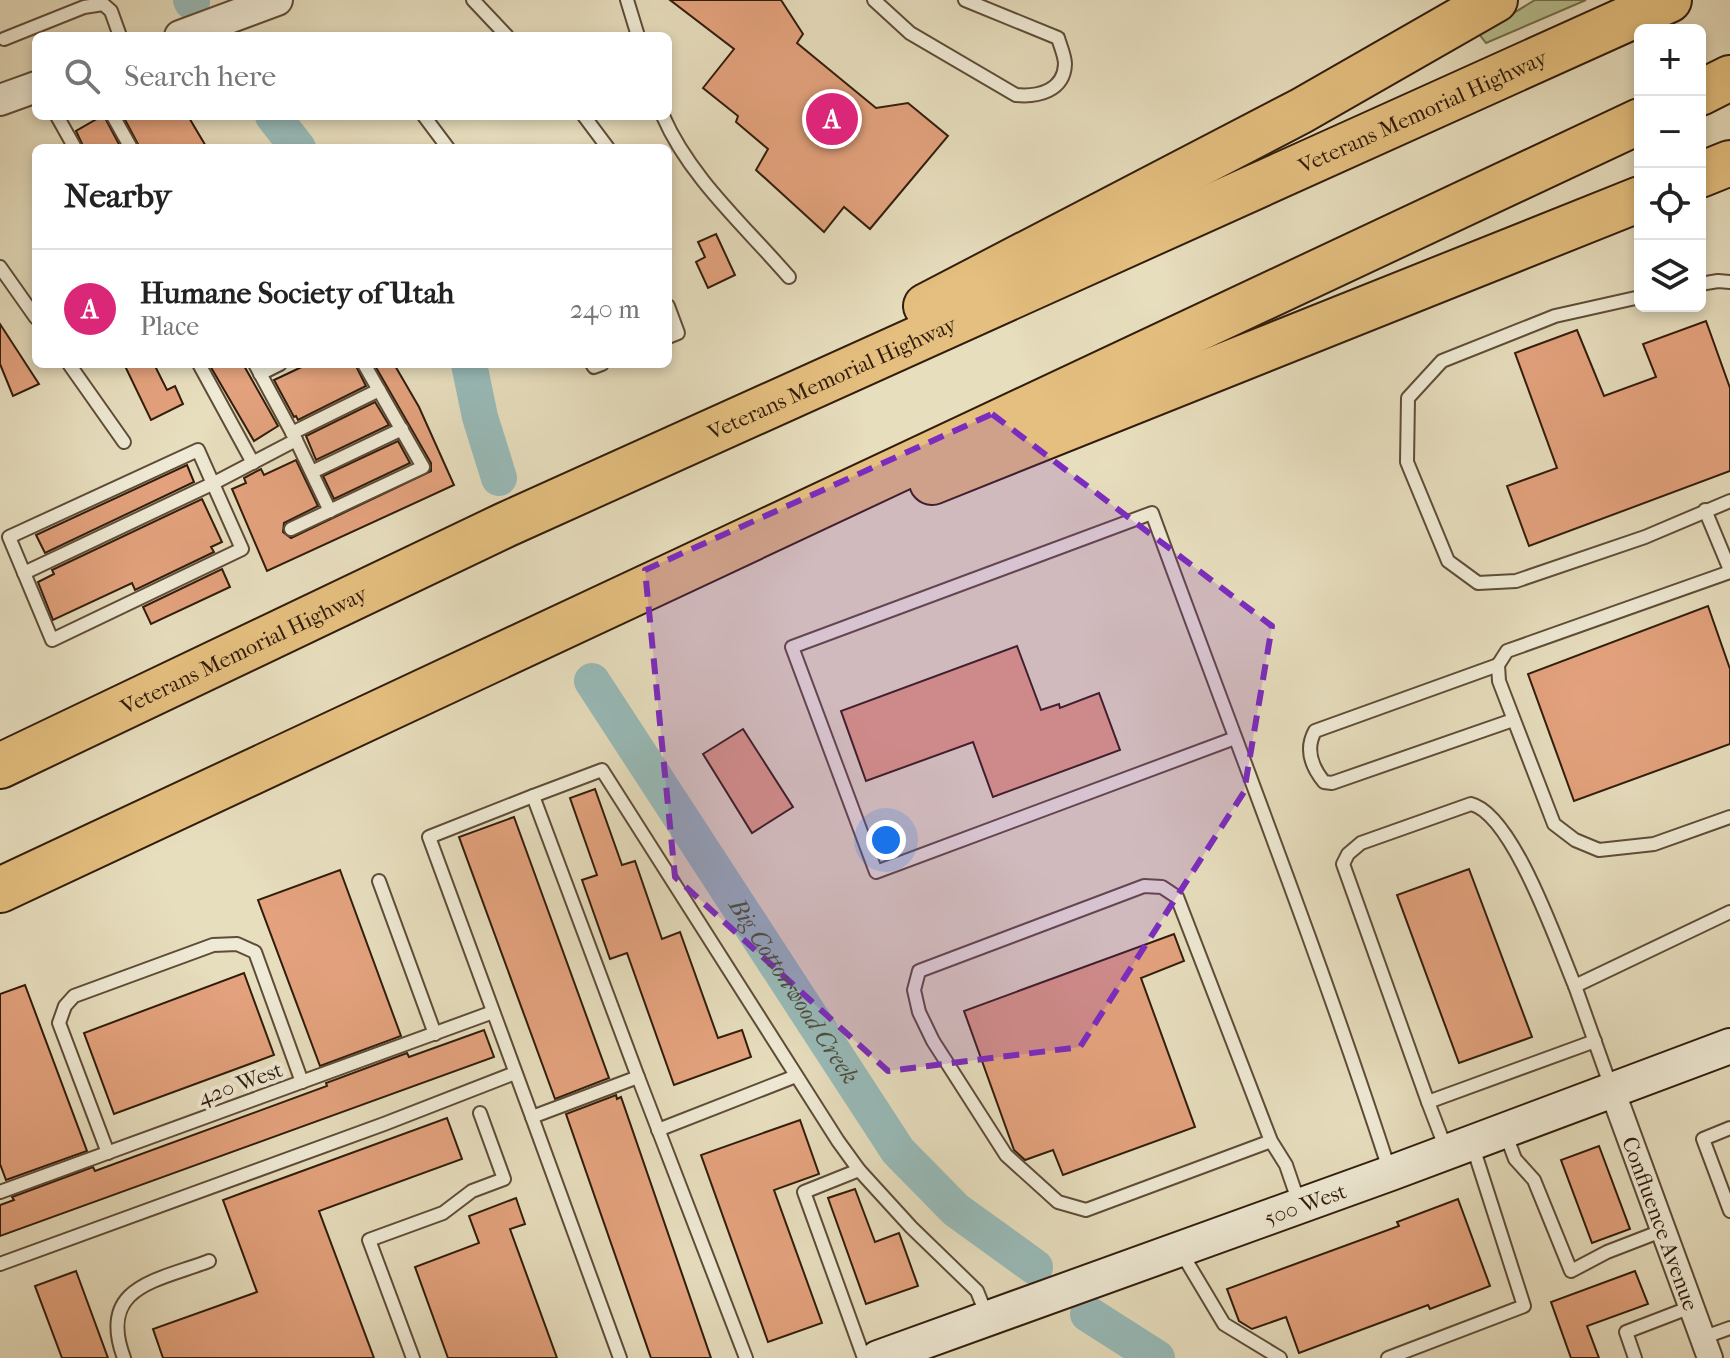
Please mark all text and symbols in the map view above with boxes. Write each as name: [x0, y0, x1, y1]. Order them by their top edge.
map controls: [1634, 24, 1706, 312]
button: +: [1634, 24, 1706, 96]
search box: [32, 32, 672, 120]
street label: Veterans Memorial Highway: [1294, 44, 1552, 180]
icon: search: [60, 54, 104, 98]
text: Search here: [124, 59, 276, 94]
pin: A: [806, 89, 858, 149]
button: −: [1634, 96, 1706, 168]
button: locate: [1634, 168, 1706, 240]
text: Nearby: [64, 176, 171, 216]
button: layers: [1634, 240, 1706, 312]
text: Humane Society of Utah: [140, 276, 454, 311]
text: A: [82, 294, 98, 325]
text: 240 m: [570, 294, 640, 325]
text: Place: [140, 311, 199, 342]
street label: Veterans Memorial Highway: [703, 311, 962, 446]
street label: Veterans Memorial Highway: [116, 580, 373, 721]
your location: [866, 820, 906, 860]
water label: Big Cottonwood Creek: [722, 891, 864, 1089]
street label: 420 West: [194, 1057, 286, 1111]
street label: Confluence Avenue: [1616, 1133, 1704, 1314]
street label: 500 West: [1261, 1178, 1350, 1232]

